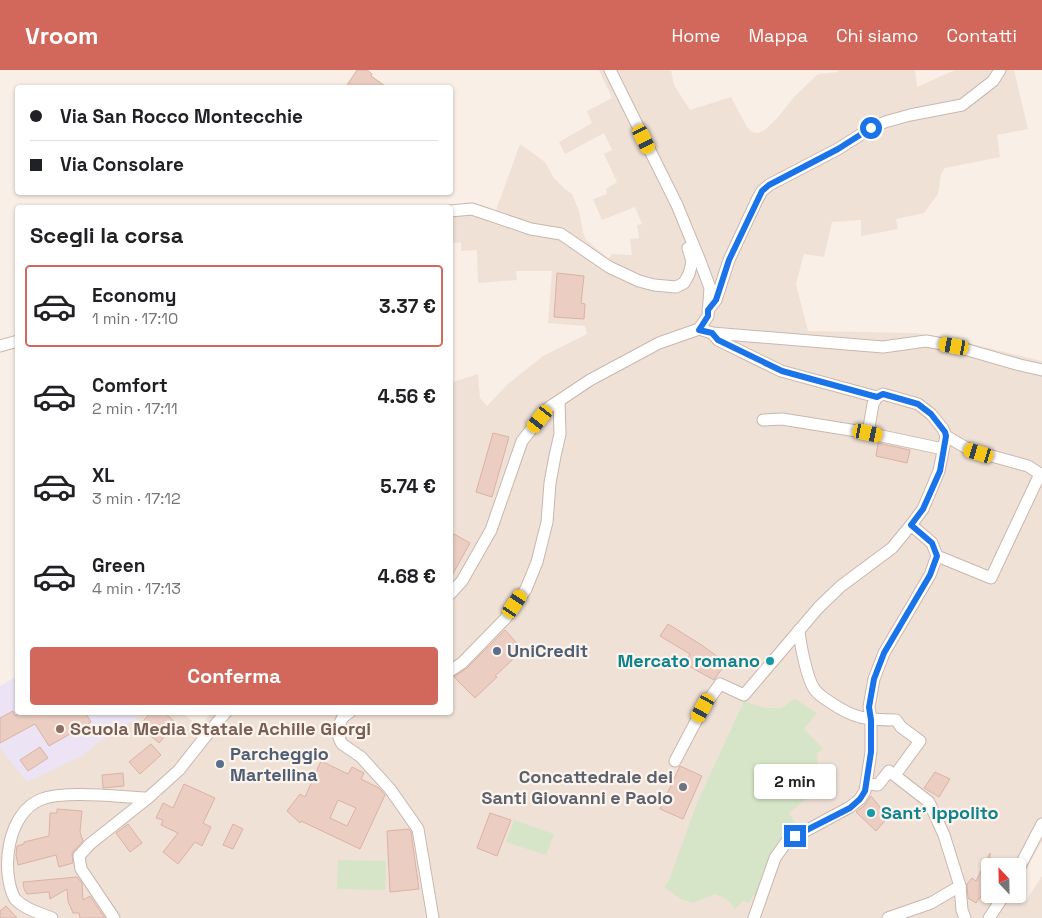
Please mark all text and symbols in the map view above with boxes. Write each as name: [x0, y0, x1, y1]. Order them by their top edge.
text: Vroom: [25, 20, 99, 51]
text: Home: [671, 24, 721, 47]
text: Mappa: [749, 24, 808, 47]
text: Chi siamo: [836, 24, 918, 47]
text: Contatti: [946, 24, 1017, 47]
text: Via San Rocco Montecchie: [60, 104, 303, 129]
route start: [860, 117, 882, 139]
car: [630, 122, 657, 156]
text: Via Consolare: [60, 152, 184, 177]
text: Scegli la corsa: [30, 221, 183, 249]
text: Economy: [92, 283, 176, 308]
icon: car: [32, 284, 77, 329]
text: 3.37 €: [379, 294, 436, 319]
text: 1 min · 17:10: [92, 308, 178, 329]
car: [937, 336, 970, 356]
text: Comfort: [92, 373, 168, 398]
icon: car: [32, 374, 77, 419]
text: 4.56 €: [377, 384, 436, 409]
text: 2 min · 17:11: [92, 398, 178, 419]
car: [524, 403, 555, 435]
car: [851, 423, 884, 443]
car: [962, 441, 995, 465]
text: XL: [92, 463, 115, 488]
icon: car: [32, 464, 77, 509]
text: 5.74 €: [380, 474, 436, 499]
text: 3 min · 17:12: [92, 488, 181, 509]
text: Green: [92, 553, 145, 578]
icon: car: [32, 554, 77, 599]
text: 4.68 €: [378, 564, 436, 589]
text: 4 min · 17:13: [92, 578, 181, 599]
car: [500, 587, 529, 621]
place label: UniCredit: [507, 639, 588, 662]
marker: UniCredit: [491, 645, 503, 657]
button: Conferma: [30, 647, 438, 705]
place label: Mercato romano: [617, 649, 760, 672]
marker: Mercato romano: [764, 655, 776, 667]
car: [689, 691, 716, 725]
place label: Scuola Media Statale Achille Giorgi: [70, 717, 371, 740]
marker: Scuola Media Statale Achille Giorgi: [54, 723, 66, 735]
place label: Parcheggio Martellina: [230, 742, 329, 786]
marker: Parcheggio Martellina: [214, 758, 226, 770]
callout: 2 min: [754, 764, 836, 798]
place label: Concattedrale dei Santi Giovanni e Paolo: [482, 765, 673, 809]
text: 2 min: [774, 771, 816, 792]
marker: Concattedrale dei Santi Giovanni e Paolo: [677, 781, 689, 793]
place label: Sant' Ippolito: [881, 801, 999, 824]
marker: Sant' Ippolito: [865, 807, 877, 819]
route end: [784, 825, 806, 847]
north arrow: [981, 858, 1026, 902]
map controls: [981, 858, 1026, 903]

